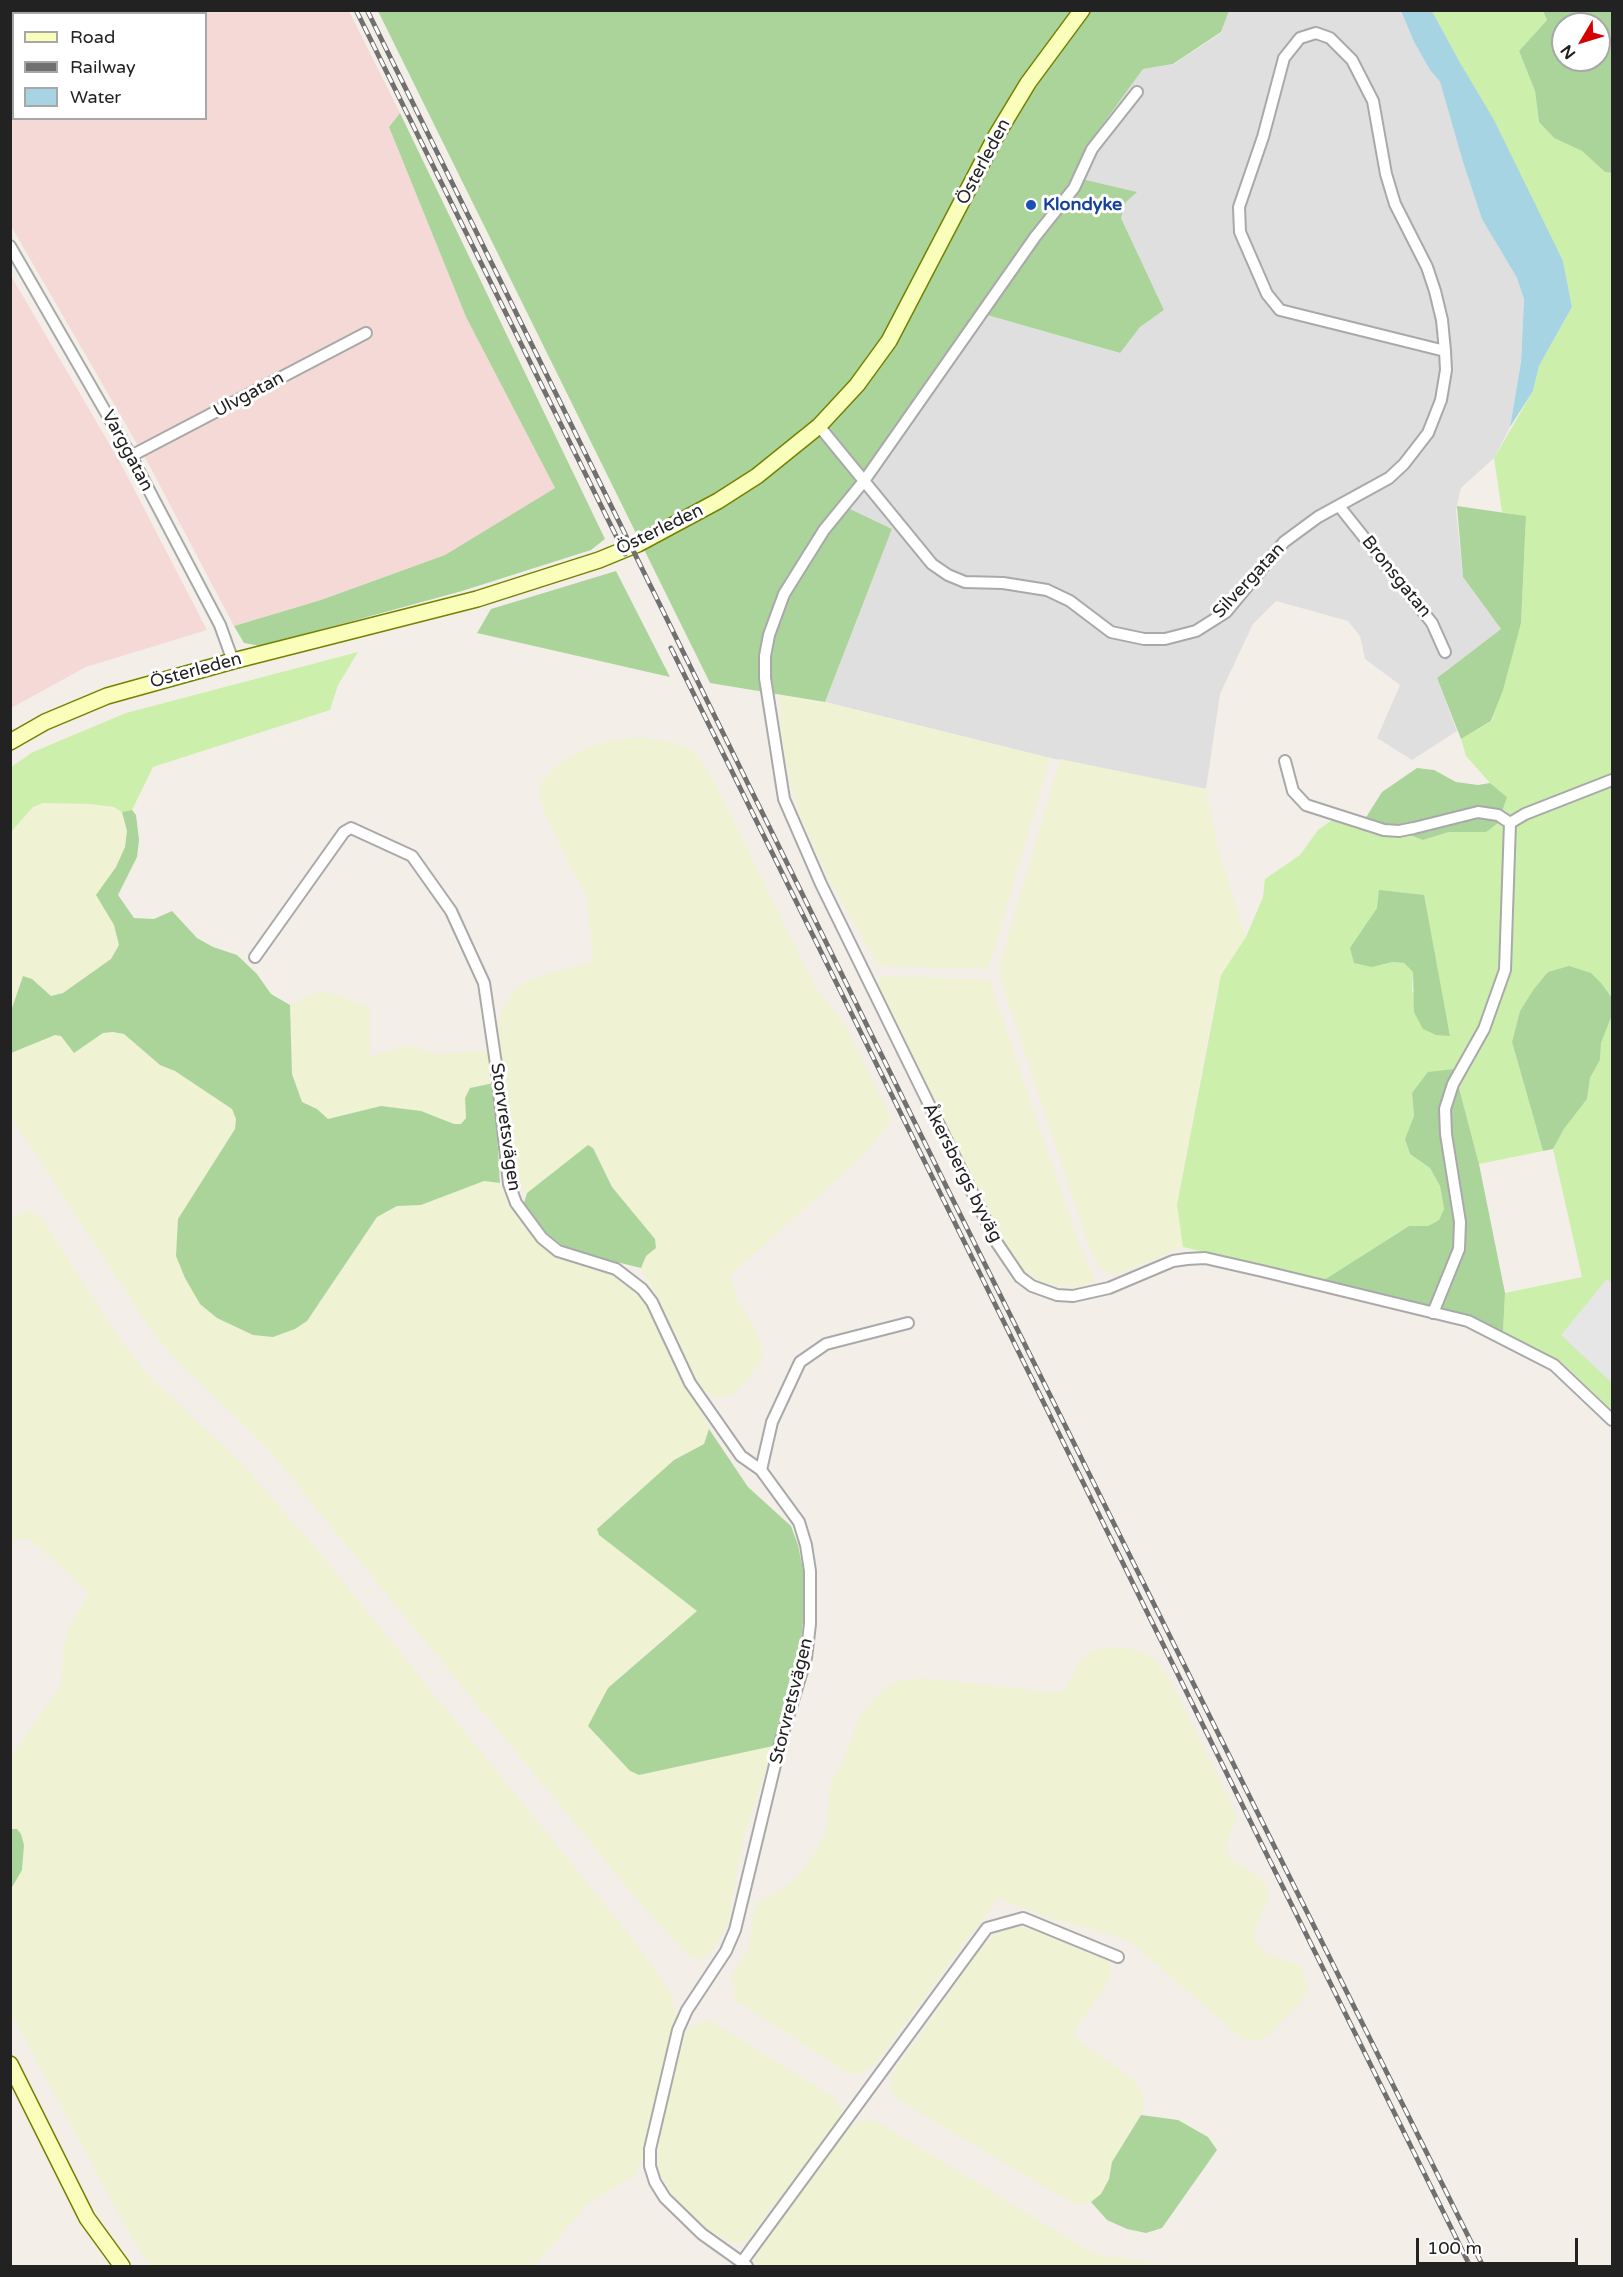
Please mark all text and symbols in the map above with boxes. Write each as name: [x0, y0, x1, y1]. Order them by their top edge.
legend: [12, 12, 207, 120]
north arrow: [1551, 12, 1611, 72]
text: Road: [70, 26, 115, 48]
text: N: [1557, 41, 1580, 63]
text: Railway: [70, 56, 136, 78]
text: Water: [70, 86, 121, 108]
street label: Österleden: [952, 115, 1016, 209]
place label: Klondyke: [1043, 194, 1122, 216]
marker: Klondyke: [1024, 198, 1038, 212]
street label: Ulvgatan: [210, 368, 288, 422]
street label: Varggatan: [97, 407, 157, 495]
street label: Österleden: [613, 500, 707, 560]
street label: Bronsgatan: [1357, 532, 1435, 622]
street label: Silvergatan: [1209, 539, 1289, 623]
street label: Österleden: [148, 648, 244, 694]
street label: Storvretsvägen: [485, 1062, 525, 1192]
street label: Åkersbergs byväg: [918, 1100, 1006, 1246]
street label: Storvretsvägen: [766, 1636, 818, 1766]
scale bar: [1419, 2226, 1581, 2264]
text: 100 m: [1427, 2237, 1482, 2259]

